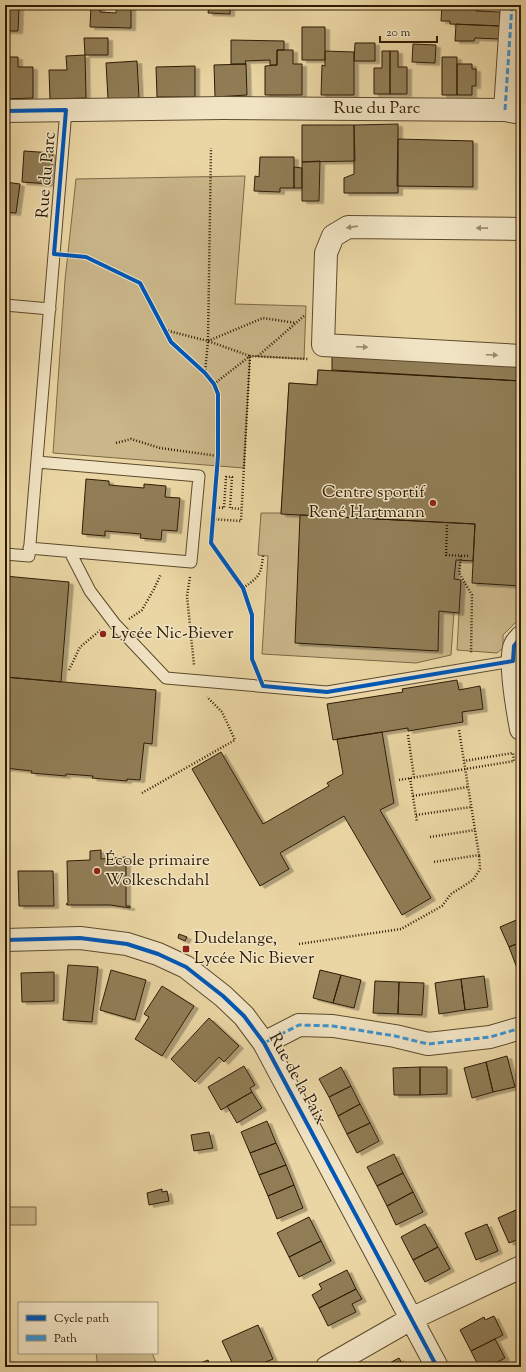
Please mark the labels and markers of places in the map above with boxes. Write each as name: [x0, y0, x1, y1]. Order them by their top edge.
place label: Centre sportif René Hartmann: [309, 481, 426, 525]
marker: Centre sportif René Hartmann: [428, 498, 438, 508]
place label: Lycée Nic-Biever: [111, 622, 234, 646]
marker: Lycée Nic-Biever: [98, 629, 108, 639]
place label: École primaire Wolkeschdahl: [105, 849, 210, 893]
marker: École primaire Wolkeschdahl: [92, 866, 102, 876]
place label: Dudelange, Lycée Nic Biever: [194, 927, 315, 971]
marker: Dudelange, Lycée Nic Biever: [181, 944, 191, 954]

